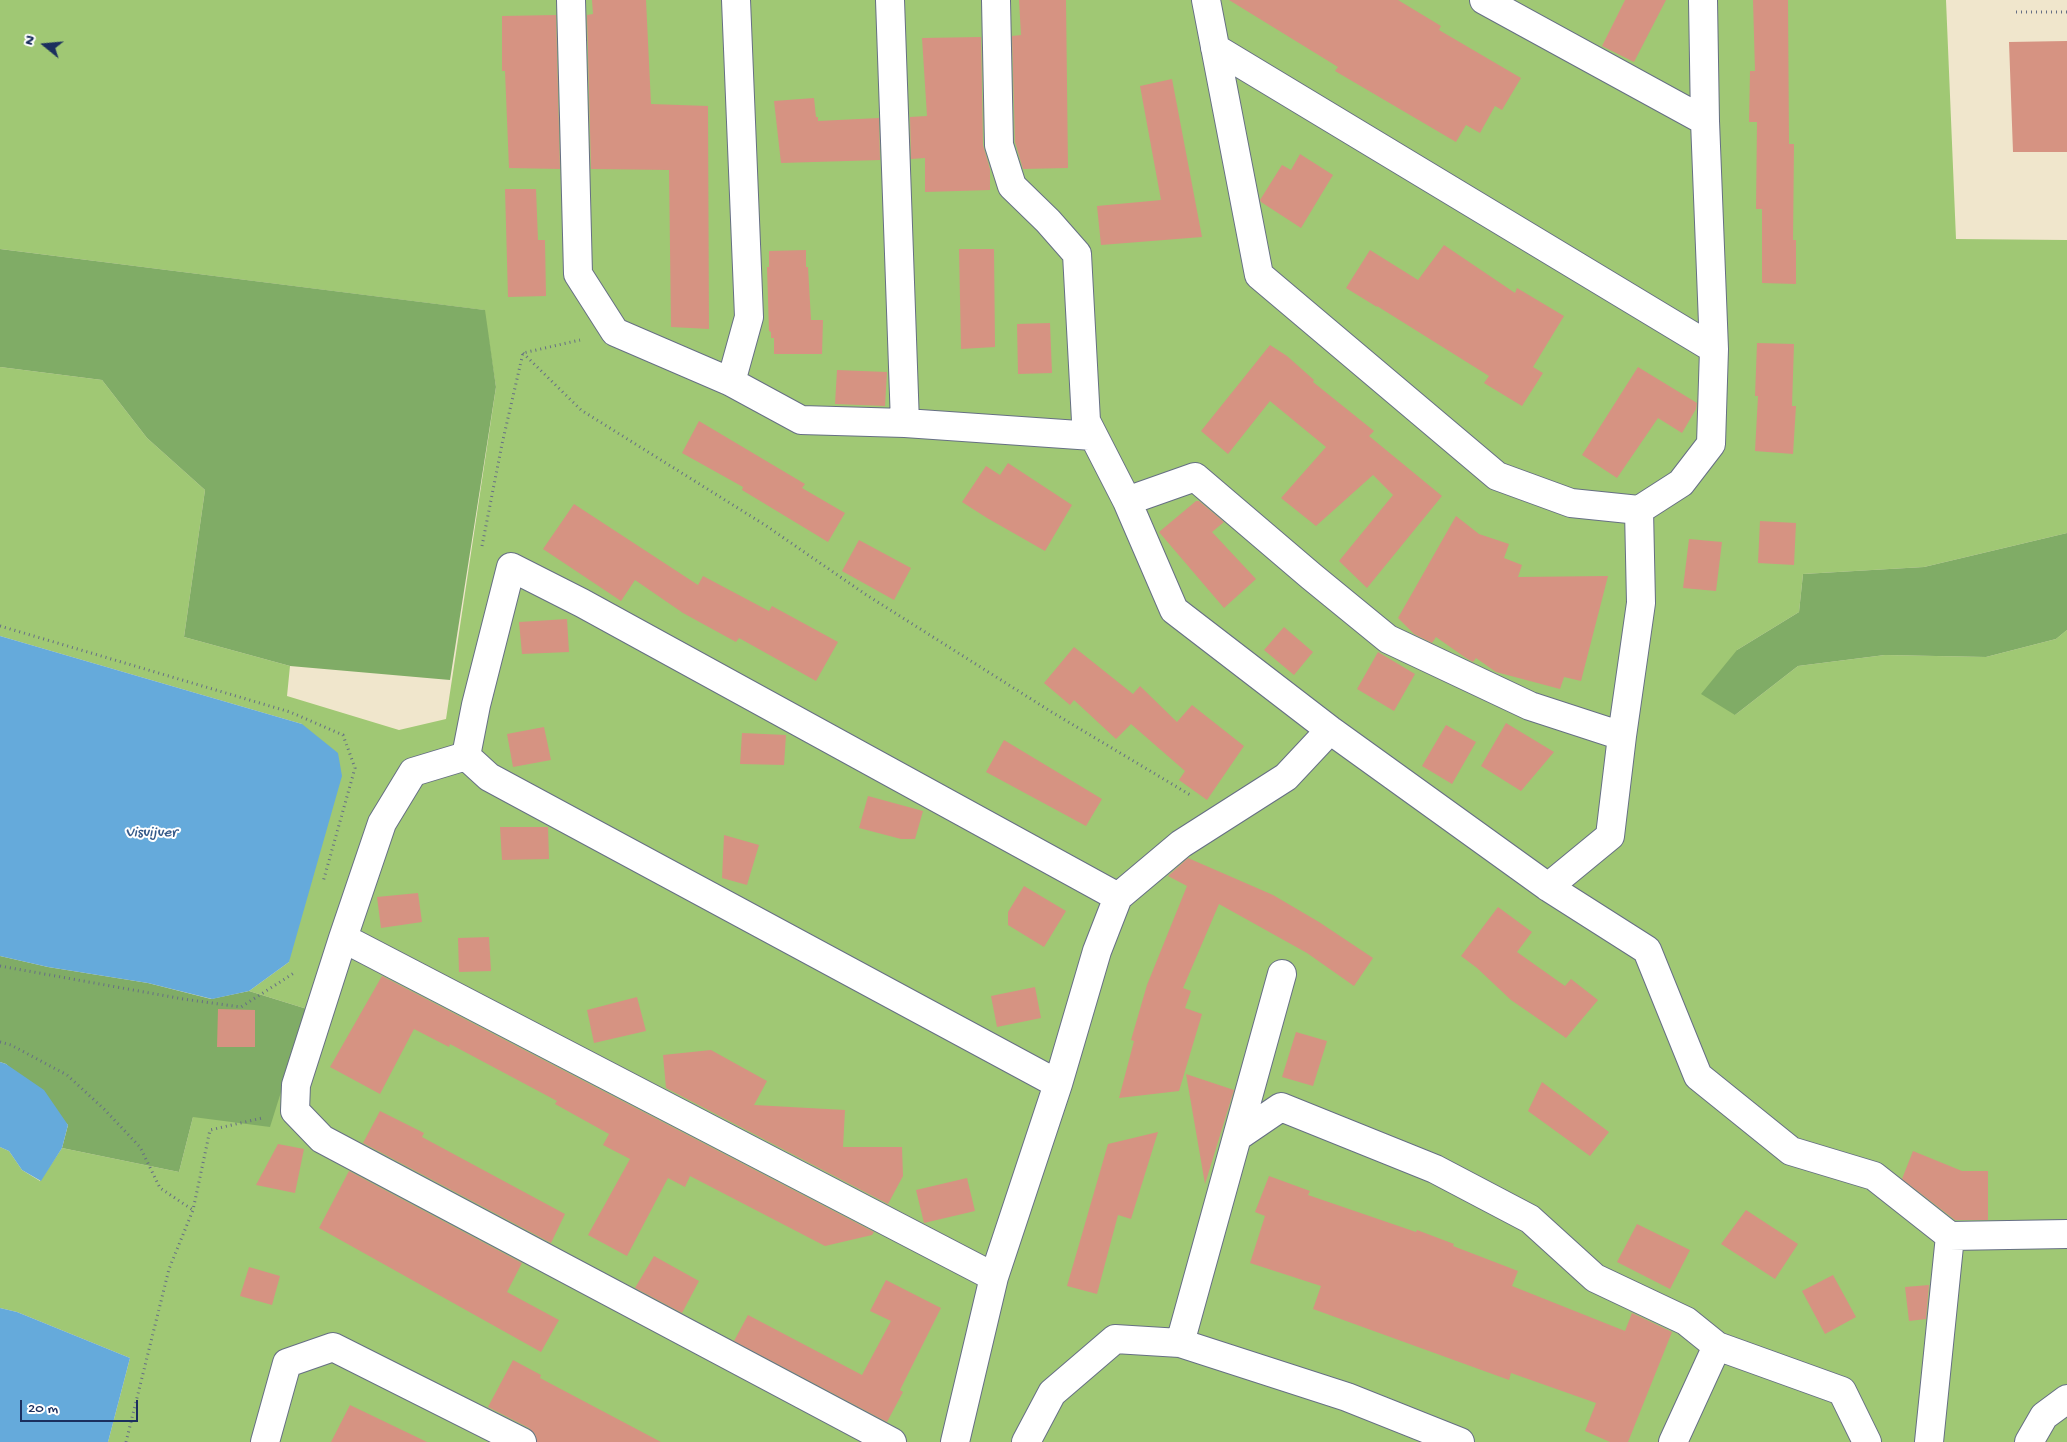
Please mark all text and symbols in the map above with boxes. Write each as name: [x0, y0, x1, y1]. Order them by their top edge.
north arrow: [20, 20, 70, 70]
text: N: [21, 34, 40, 47]
water label: Visvijver: [125, 825, 177, 843]
scale bar: [22, 1390, 140, 1422]
text: 20 m: [28, 1400, 58, 1418]

